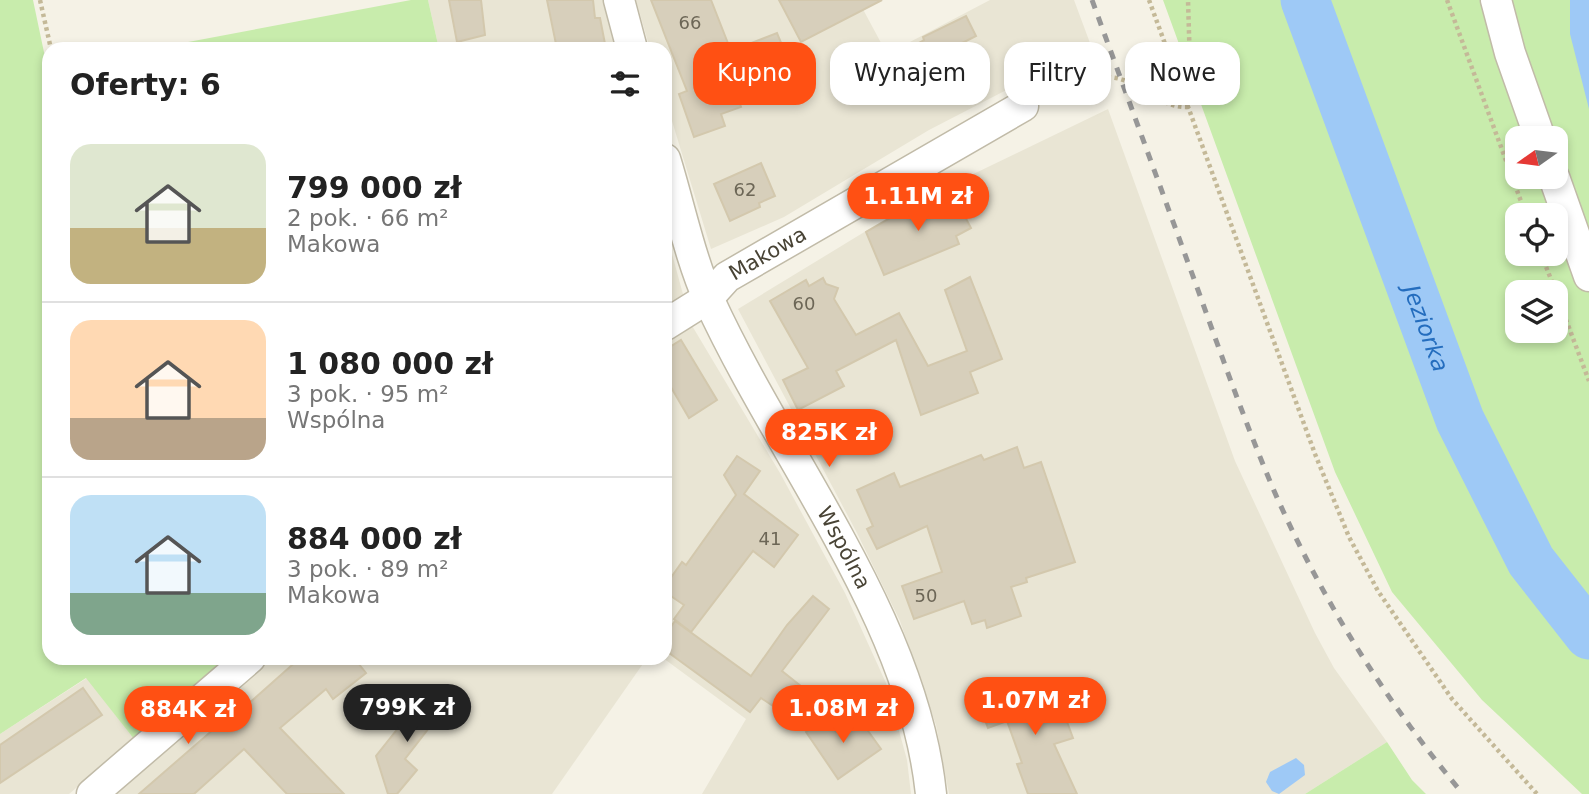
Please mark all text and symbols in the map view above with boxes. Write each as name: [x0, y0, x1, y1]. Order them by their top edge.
house number: 66: [679, 12, 701, 33]
chip: Kupno: [693, 42, 816, 105]
chip: Wynajem: [830, 42, 990, 105]
chip: Filtry: [1004, 42, 1111, 105]
chip: Nowe: [1125, 42, 1240, 105]
icon: filters: [606, 65, 644, 103]
text: Oferty: 6: [70, 67, 221, 102]
north arrow: [1505, 126, 1568, 189]
map controls: [1505, 126, 1568, 343]
text: 799 000 zł: [287, 170, 462, 205]
icon: home: [126, 172, 210, 256]
pin: 1.11M zł: [846, 174, 990, 233]
house number: 62: [734, 179, 756, 200]
text: 1.11M zł: [863, 183, 973, 209]
button: locate: [1505, 203, 1568, 266]
text: 2 pok. · 66 m²: [287, 205, 448, 231]
street label: Makowa: [725, 222, 811, 285]
text: Makowa: [287, 231, 380, 257]
water label: Jeziorka: [1397, 278, 1454, 375]
button: layers: [1505, 280, 1568, 343]
house number: 60: [793, 293, 815, 314]
text: 1 080 000 zł: [287, 346, 493, 381]
icon: home: [126, 348, 210, 432]
text: 3 pok. · 95 m²: [287, 381, 448, 407]
text: Wspólna: [287, 407, 385, 433]
pin: 825K zł: [764, 410, 894, 469]
text: 825K zł: [781, 419, 877, 445]
street label: Wspólna: [812, 502, 876, 593]
text: 884 000 zł: [287, 521, 462, 556]
icon: home: [126, 523, 210, 607]
house number: 41: [759, 528, 781, 549]
text: 3 pok. · 89 m²: [287, 556, 448, 582]
text: Makowa: [287, 582, 380, 608]
house number: 50: [915, 585, 937, 606]
pin: 1.07M zł: [963, 678, 1107, 737]
pin: 799K zł: [342, 684, 472, 744]
pin: 884K zł: [123, 686, 253, 746]
pin: 1.08M zł: [771, 686, 915, 745]
text: 1.07M zł: [980, 687, 1090, 713]
text: 799K zł: [359, 694, 455, 720]
text: 1.08M zł: [788, 695, 898, 721]
text: 884K zł: [140, 696, 236, 722]

